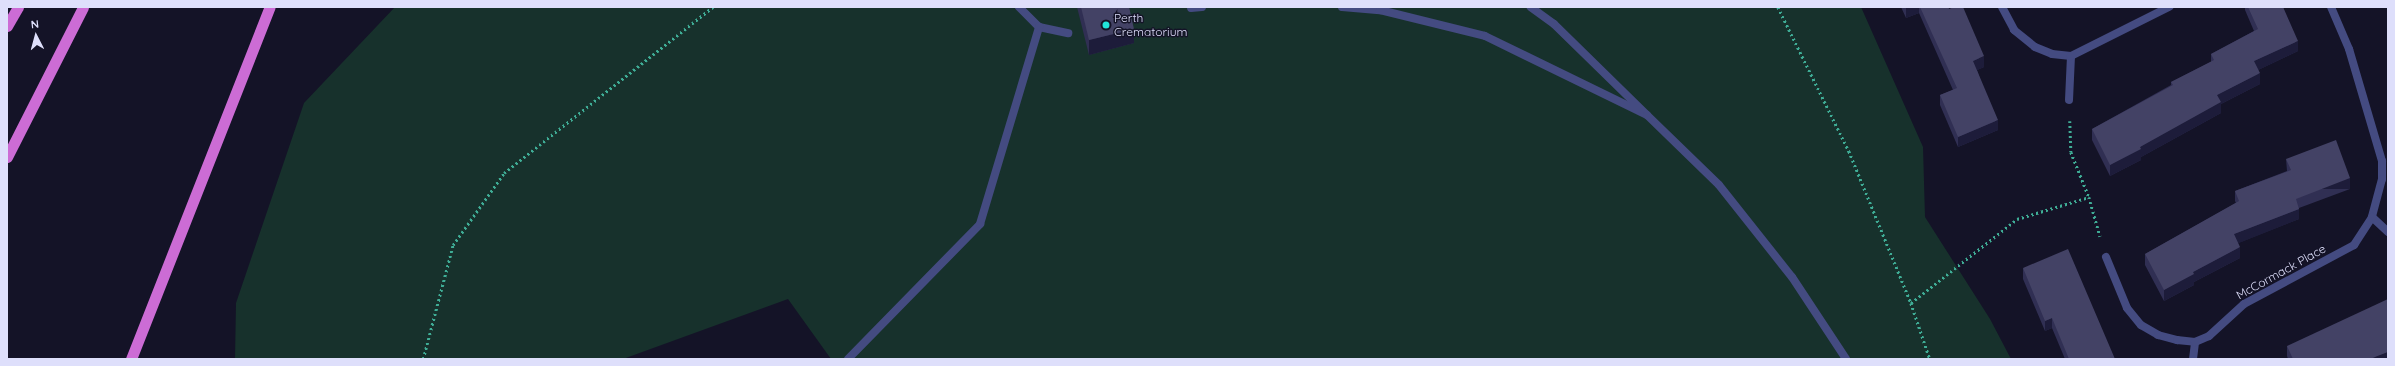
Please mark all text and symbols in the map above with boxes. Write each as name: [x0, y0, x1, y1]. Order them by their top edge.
place label: Perth Crematorium: [1114, 11, 1187, 39]
north arrow: [16, 16, 56, 56]
text: N: [30, 17, 40, 31]
marker: Perth Crematorium: [1101, 20, 1111, 30]
street label: McCormack Place: [2234, 241, 2328, 303]

